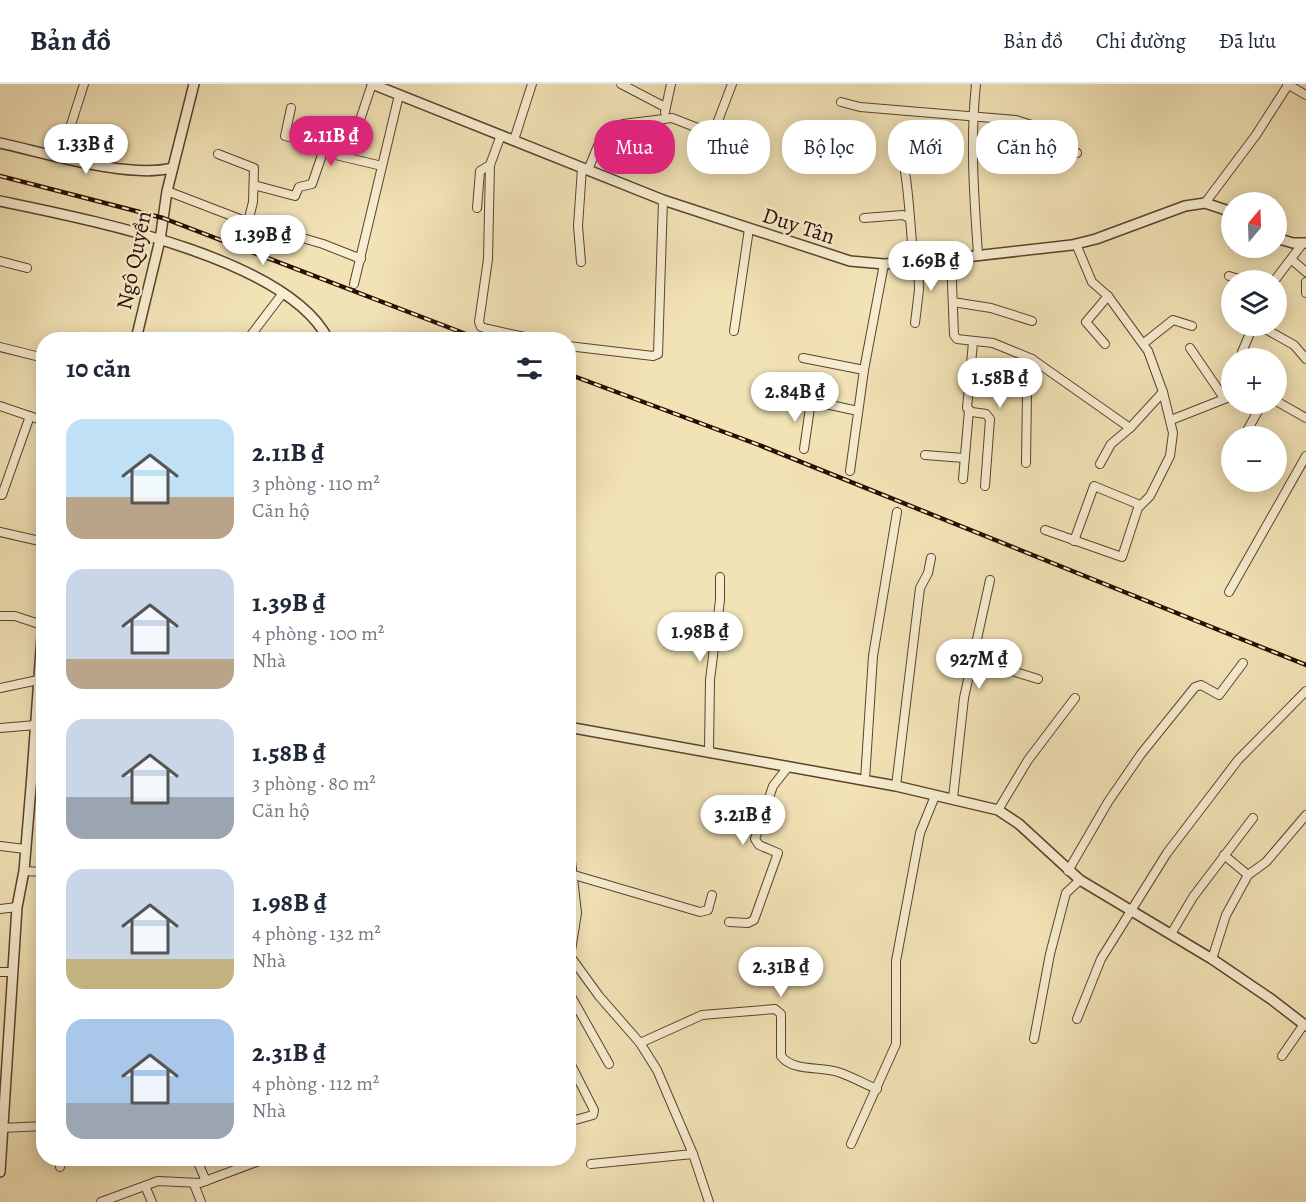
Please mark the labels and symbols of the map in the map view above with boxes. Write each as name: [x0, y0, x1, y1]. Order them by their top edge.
pin: 2.11B ₫: [276, 116, 386, 167]
pin: 1.33B ₫: [31, 124, 141, 175]
north arrow: [1221, 192, 1287, 258]
street label: Duy Tân: [759, 200, 839, 252]
street label: Ngô Quyền: [109, 208, 159, 312]
pin: 1.39B ₫: [208, 215, 318, 266]
pin: 1.69B ₫: [876, 241, 986, 292]
pin: 1.58B ₫: [945, 358, 1055, 409]
pin: 2.84B ₫: [740, 372, 850, 423]
pin: 1.98B ₫: [645, 612, 755, 663]
pin: 927M ₫: [930, 639, 1028, 690]
pin: 3.21B ₫: [688, 795, 798, 846]
pin: 2.31B ₫: [726, 947, 836, 998]

